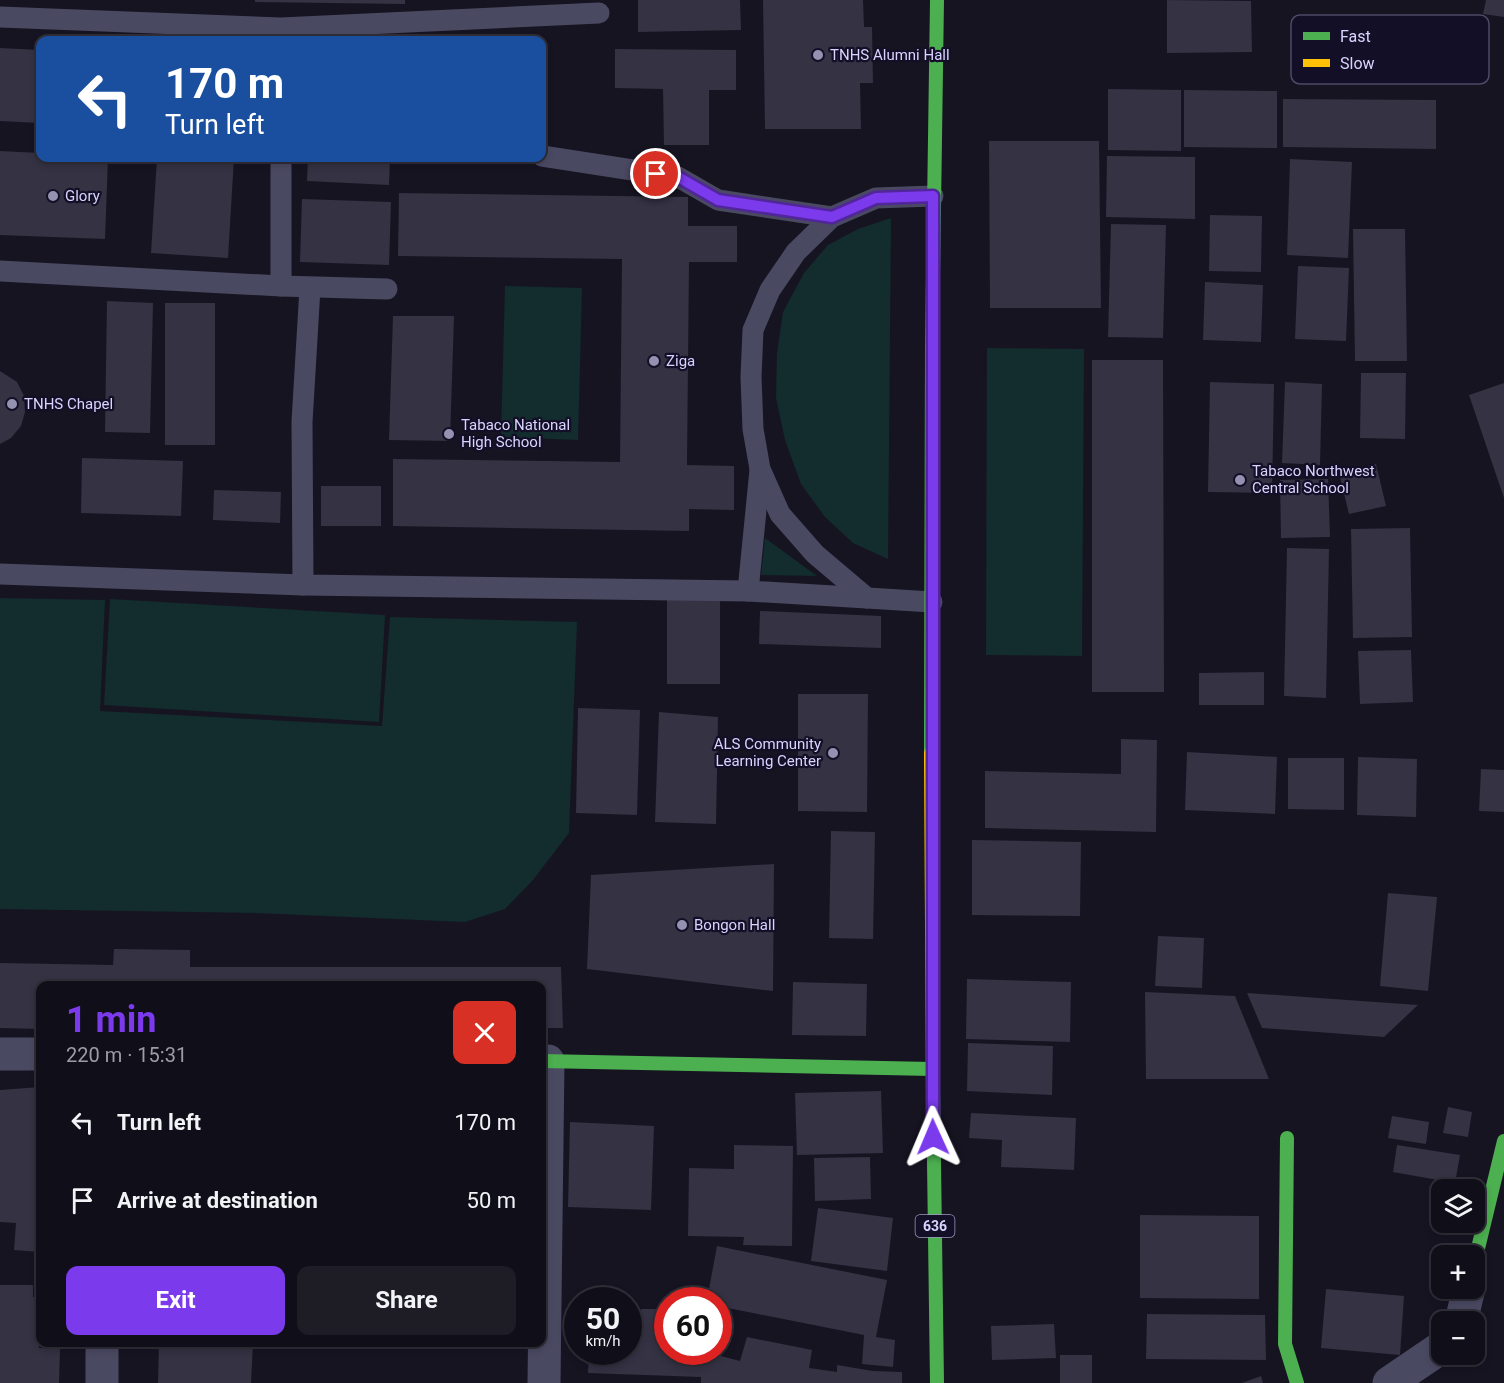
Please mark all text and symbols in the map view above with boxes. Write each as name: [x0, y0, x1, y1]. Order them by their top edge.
legend: [1291, 15, 1489, 84]
text: Fast: [1340, 27, 1371, 46]
place label: TNHS Alumni Hall: [830, 46, 950, 64]
marker: TNHS Alumni Hall: [811, 48, 825, 62]
text: Slow: [1340, 54, 1375, 73]
text: 170 m: [165, 59, 284, 108]
icon: left: [66, 60, 144, 138]
text: Turn left: [165, 109, 265, 141]
pin: [630, 148, 681, 199]
icon: arrive: [639, 157, 672, 190]
place label: Glory: [65, 187, 100, 205]
marker: Glory: [46, 189, 60, 203]
place label: Ziga: [666, 352, 695, 370]
marker: Ziga: [647, 354, 661, 368]
place label: TNHS Chapel: [24, 395, 113, 413]
marker: TNHS Chapel: [5, 397, 19, 411]
place label: Tabaco National High School: [461, 416, 570, 451]
marker: Tabaco National High School: [442, 427, 456, 441]
place label: Tabaco Northwest Central School: [1252, 462, 1375, 497]
marker: Tabaco Northwest Central School: [1233, 473, 1247, 487]
place label: ALS Community Learning Center: [714, 735, 821, 770]
marker: ALS Community Learning Center: [826, 746, 840, 760]
place label: Bongon Hall: [694, 916, 775, 934]
marker: Bongon Hall: [675, 918, 689, 932]
text: 1 min: [66, 999, 157, 1041]
button: close: [453, 1001, 516, 1064]
text: 220 m · 15:31: [66, 1043, 187, 1067]
position arrow: [901, 1105, 965, 1169]
icon: left: [66, 1106, 99, 1139]
text: Turn left: [117, 1110, 201, 1135]
text: 170 m: [454, 1110, 516, 1135]
map controls: [1431, 1179, 1485, 1365]
button: layers: [1431, 1179, 1485, 1233]
icon: arrive: [66, 1184, 99, 1217]
text: Arrive at destination: [117, 1188, 318, 1213]
text: 50 m: [467, 1188, 516, 1213]
road number: 636: [916, 1215, 954, 1237]
button: +: [1431, 1245, 1485, 1299]
button: Exit: [66, 1266, 285, 1335]
button: Share: [297, 1266, 516, 1335]
speed limit sign: 60: [654, 1287, 732, 1365]
text: 50: [586, 1301, 620, 1336]
button: −: [1431, 1311, 1485, 1365]
text: km/h: [585, 1332, 621, 1350]

